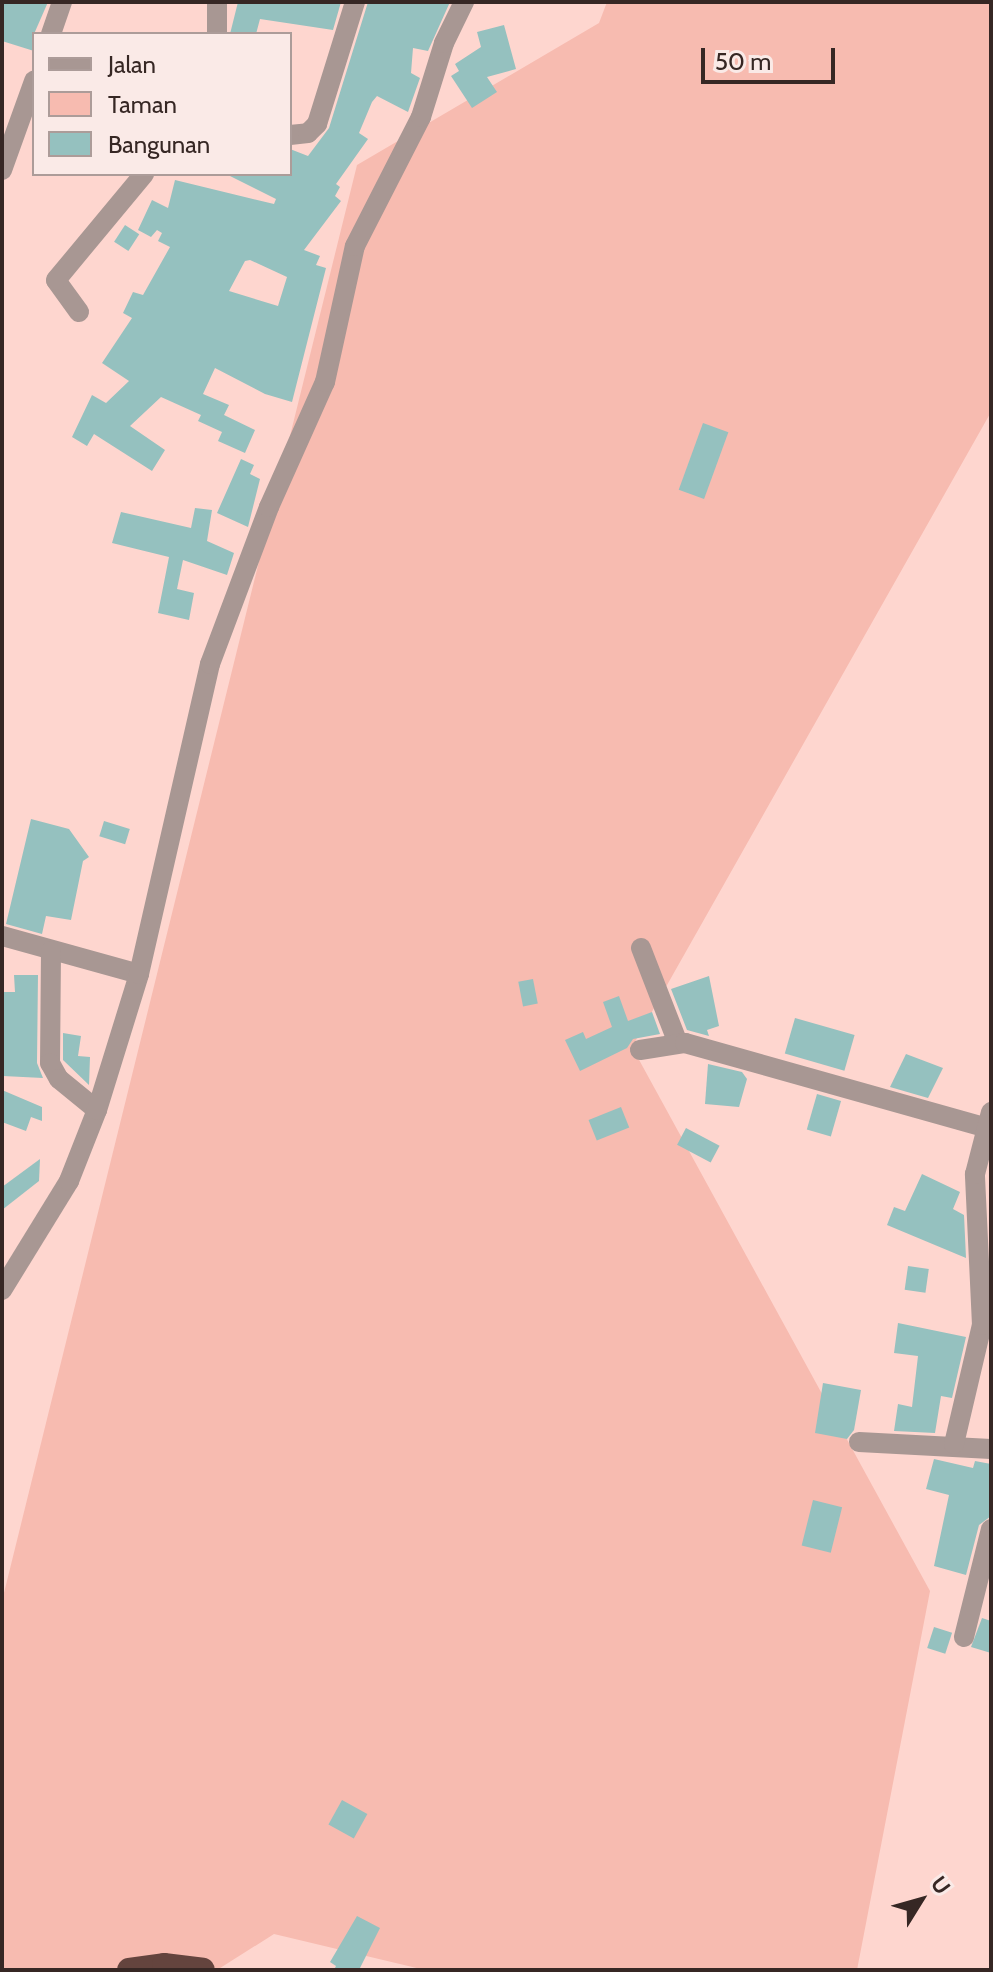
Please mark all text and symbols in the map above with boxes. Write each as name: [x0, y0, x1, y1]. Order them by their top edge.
legend: [32, 32, 292, 176]
scale bar: [705, 32, 839, 82]
text: 50 m: [715, 47, 771, 76]
text: Jalan: [108, 50, 156, 79]
text: Taman: [108, 90, 177, 119]
text: Bangunan: [108, 130, 210, 159]
north arrow: [881, 1860, 961, 1940]
text: U: [925, 1871, 956, 1900]

